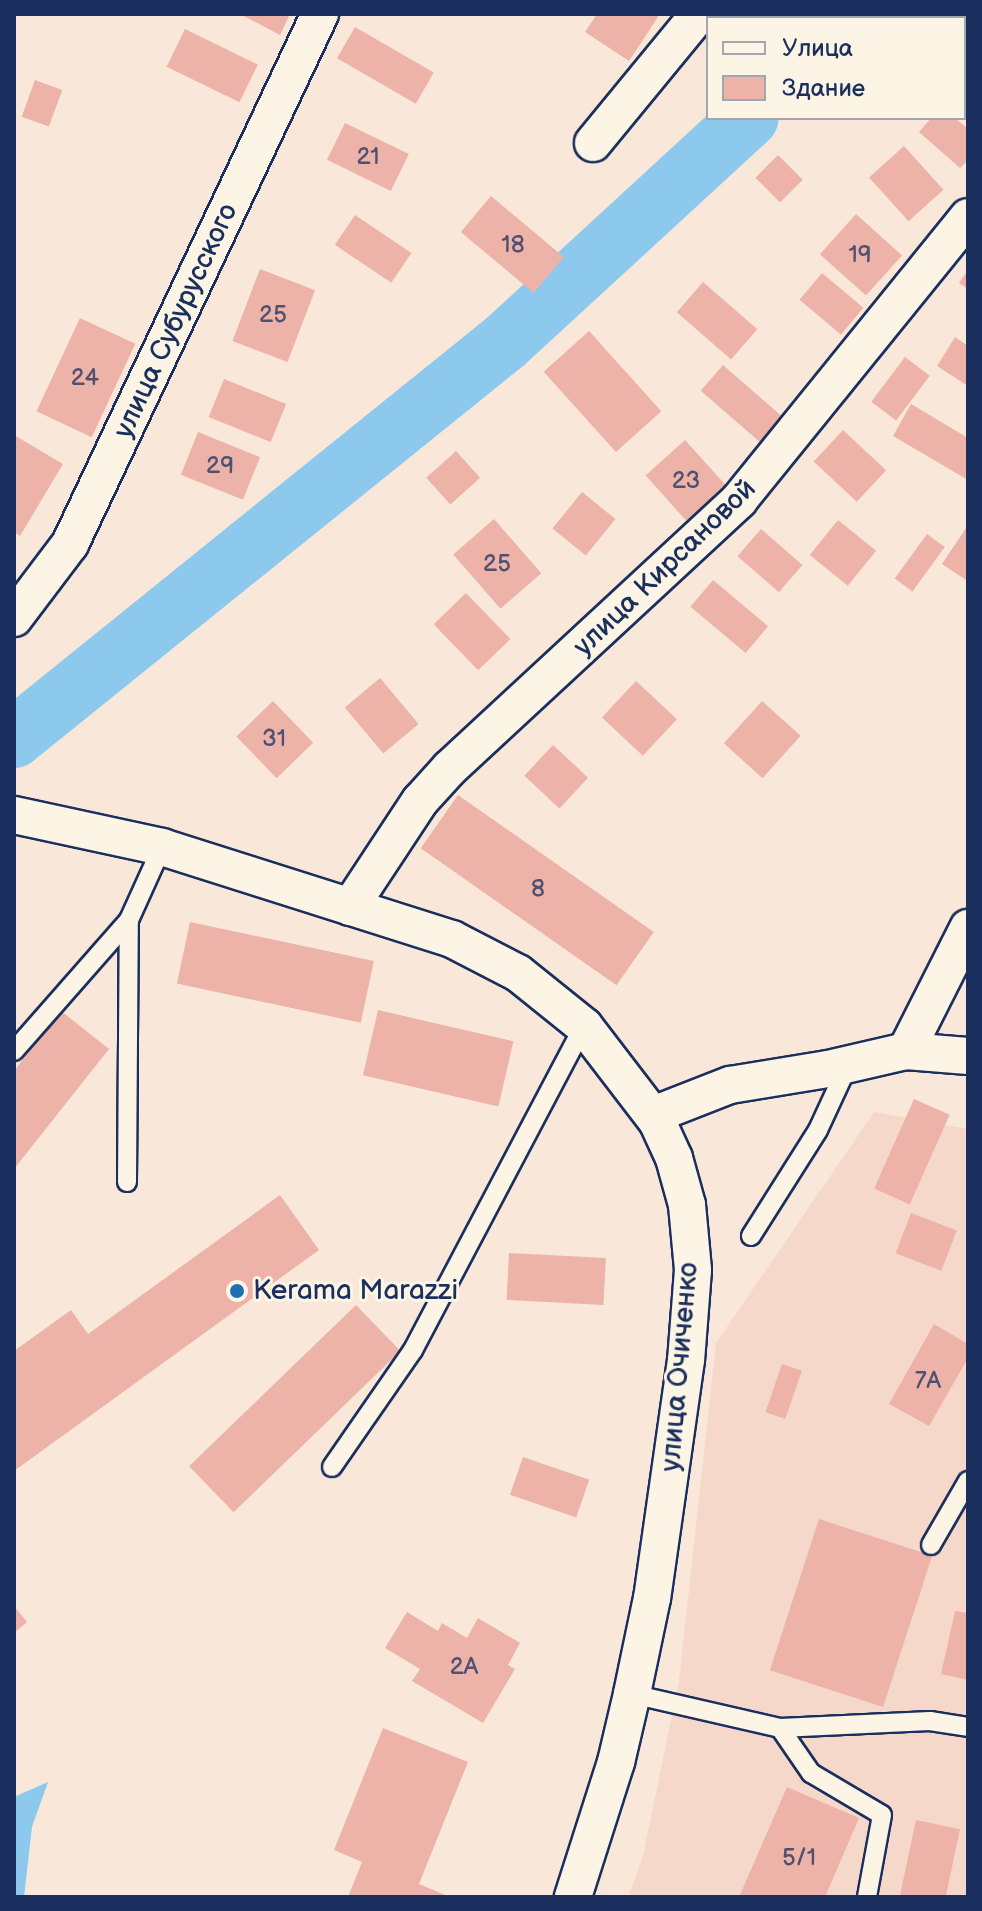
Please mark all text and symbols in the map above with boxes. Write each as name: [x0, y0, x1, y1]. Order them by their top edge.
legend: [706, 16, 966, 120]
text: Улица: [782, 34, 853, 63]
text: Здание: [782, 74, 865, 103]
house number: 21: [356, 143, 380, 171]
street label: улица Субурусского: [107, 198, 245, 444]
house number: 18: [501, 231, 525, 259]
house number: 19: [848, 241, 872, 269]
house number: 25: [259, 301, 287, 329]
house number: 24: [71, 364, 99, 392]
house number: 29: [206, 452, 234, 480]
house number: 23: [672, 467, 700, 495]
street label: улица Кирсановой: [567, 472, 763, 664]
house number: 25: [483, 550, 511, 578]
house number: 31: [262, 725, 286, 753]
house number: 8: [531, 875, 545, 903]
street label: улица Очиченко: [654, 1261, 706, 1473]
place label: Kerama Marazzi: [253, 1274, 458, 1308]
marker: Kerama Marazzi: [228, 1282, 246, 1300]
house number: 7А: [915, 1367, 941, 1395]
house number: 2А: [450, 1653, 478, 1681]
house number: 5/1: [782, 1844, 816, 1872]

